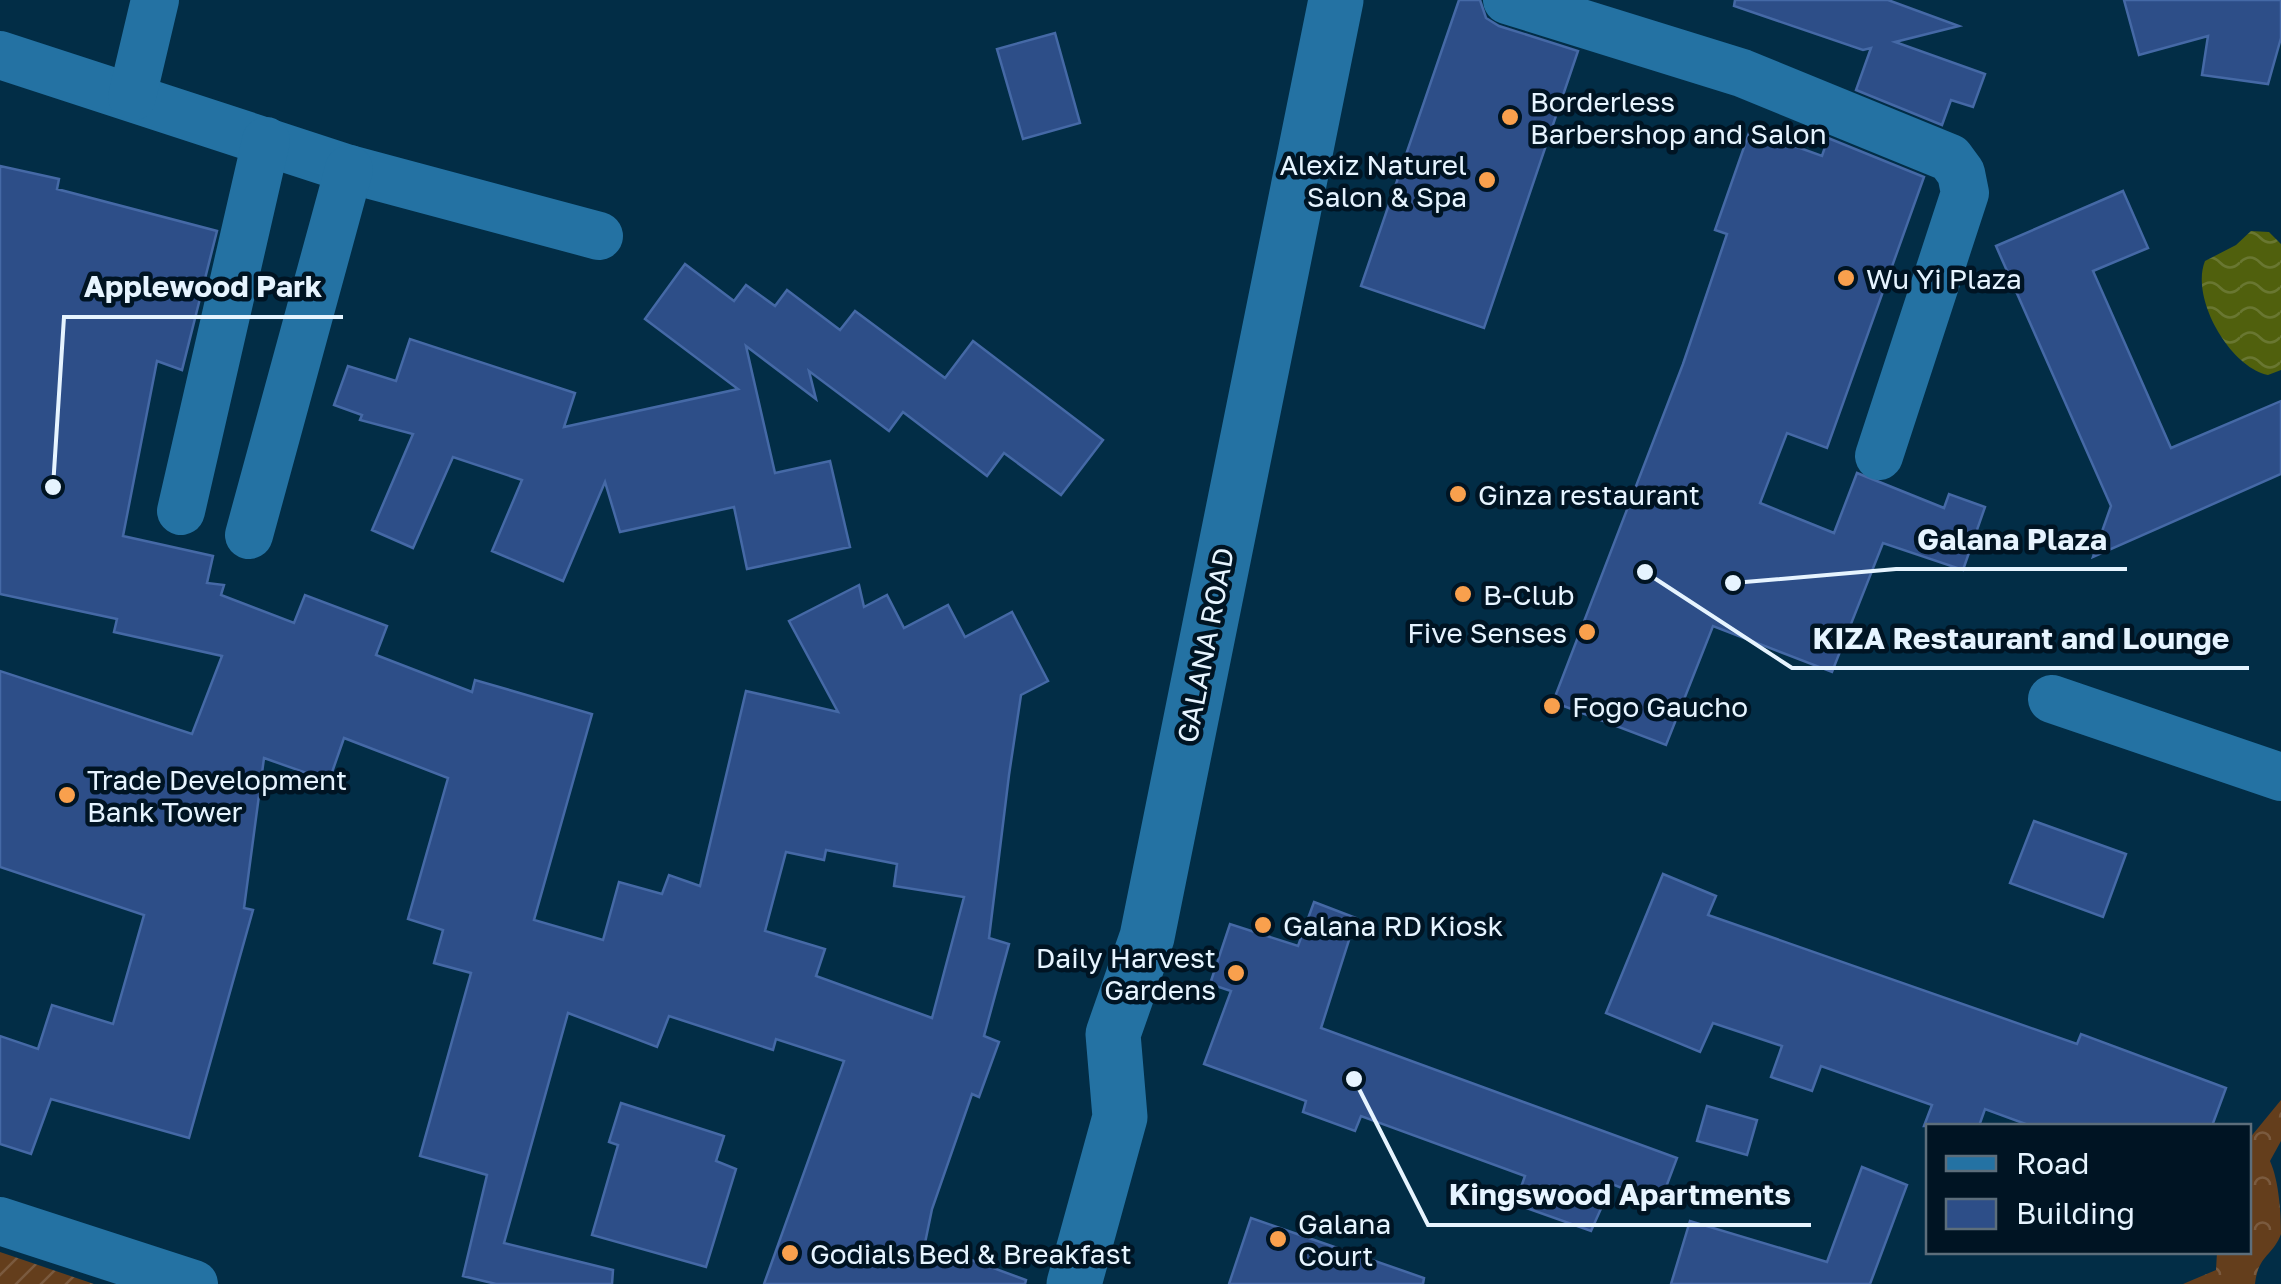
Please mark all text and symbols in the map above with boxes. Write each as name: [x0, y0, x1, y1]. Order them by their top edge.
place label: Borderless Barbershop and Salon: [1530, 85, 1827, 150]
marker: Borderless Barbershop and Salon: [1499, 106, 1521, 128]
place label: Alexiz Naturel Salon & Spa: [1279, 148, 1467, 213]
marker: Alexiz Naturel Salon & Spa: [1476, 169, 1498, 191]
callout: Applewood Park: [64, 257, 343, 317]
place label: Wu Yi Plaza: [1866, 262, 2022, 295]
marker: Wu Yi Plaza: [1835, 267, 1857, 289]
text: Applewood Park: [84, 268, 323, 304]
place label: Ginza restaurant: [1478, 478, 1700, 511]
marker: Ginza restaurant: [1447, 483, 1469, 505]
callout: Galana Plaza: [1896, 509, 2127, 569]
text: Galana Plaza: [1917, 521, 2107, 557]
street label: GALANA ROAD: [1170, 545, 1240, 745]
place label: B-Club: [1483, 578, 1575, 611]
marker: B-Club: [1452, 583, 1474, 605]
callout: KIZA Restaurant and Lounge: [1792, 608, 2249, 668]
place label: Five Senses: [1407, 616, 1567, 649]
text: KIZA Restaurant and Lounge: [1812, 620, 2230, 656]
marker: Five Senses: [1576, 621, 1598, 643]
place label: Fogo Gaucho: [1572, 690, 1748, 723]
marker: Fogo Gaucho: [1541, 695, 1563, 717]
place label: Trade Development Bank Tower: [87, 763, 347, 828]
marker: Trade Development Bank Tower: [56, 784, 78, 806]
place label: Galana RD Kiosk: [1283, 909, 1503, 942]
marker: Galana RD Kiosk: [1252, 914, 1274, 936]
place label: Daily Harvest Gardens: [1036, 941, 1216, 1006]
marker: Daily Harvest Gardens: [1225, 962, 1247, 984]
legend: [1926, 1124, 2251, 1254]
text: Road: [2016, 1145, 2090, 1181]
callout: Kingswood Apartments: [1428, 1165, 1811, 1225]
text: Kingswood Apartments: [1449, 1176, 1791, 1212]
text: Building: [2016, 1195, 2135, 1231]
place label: Galana Court: [1298, 1207, 1391, 1272]
marker: Galana Court: [1267, 1228, 1289, 1250]
place label: Godials Bed & Breakfast: [810, 1237, 1132, 1270]
marker: Godials Bed & Breakfast: [779, 1242, 801, 1264]

